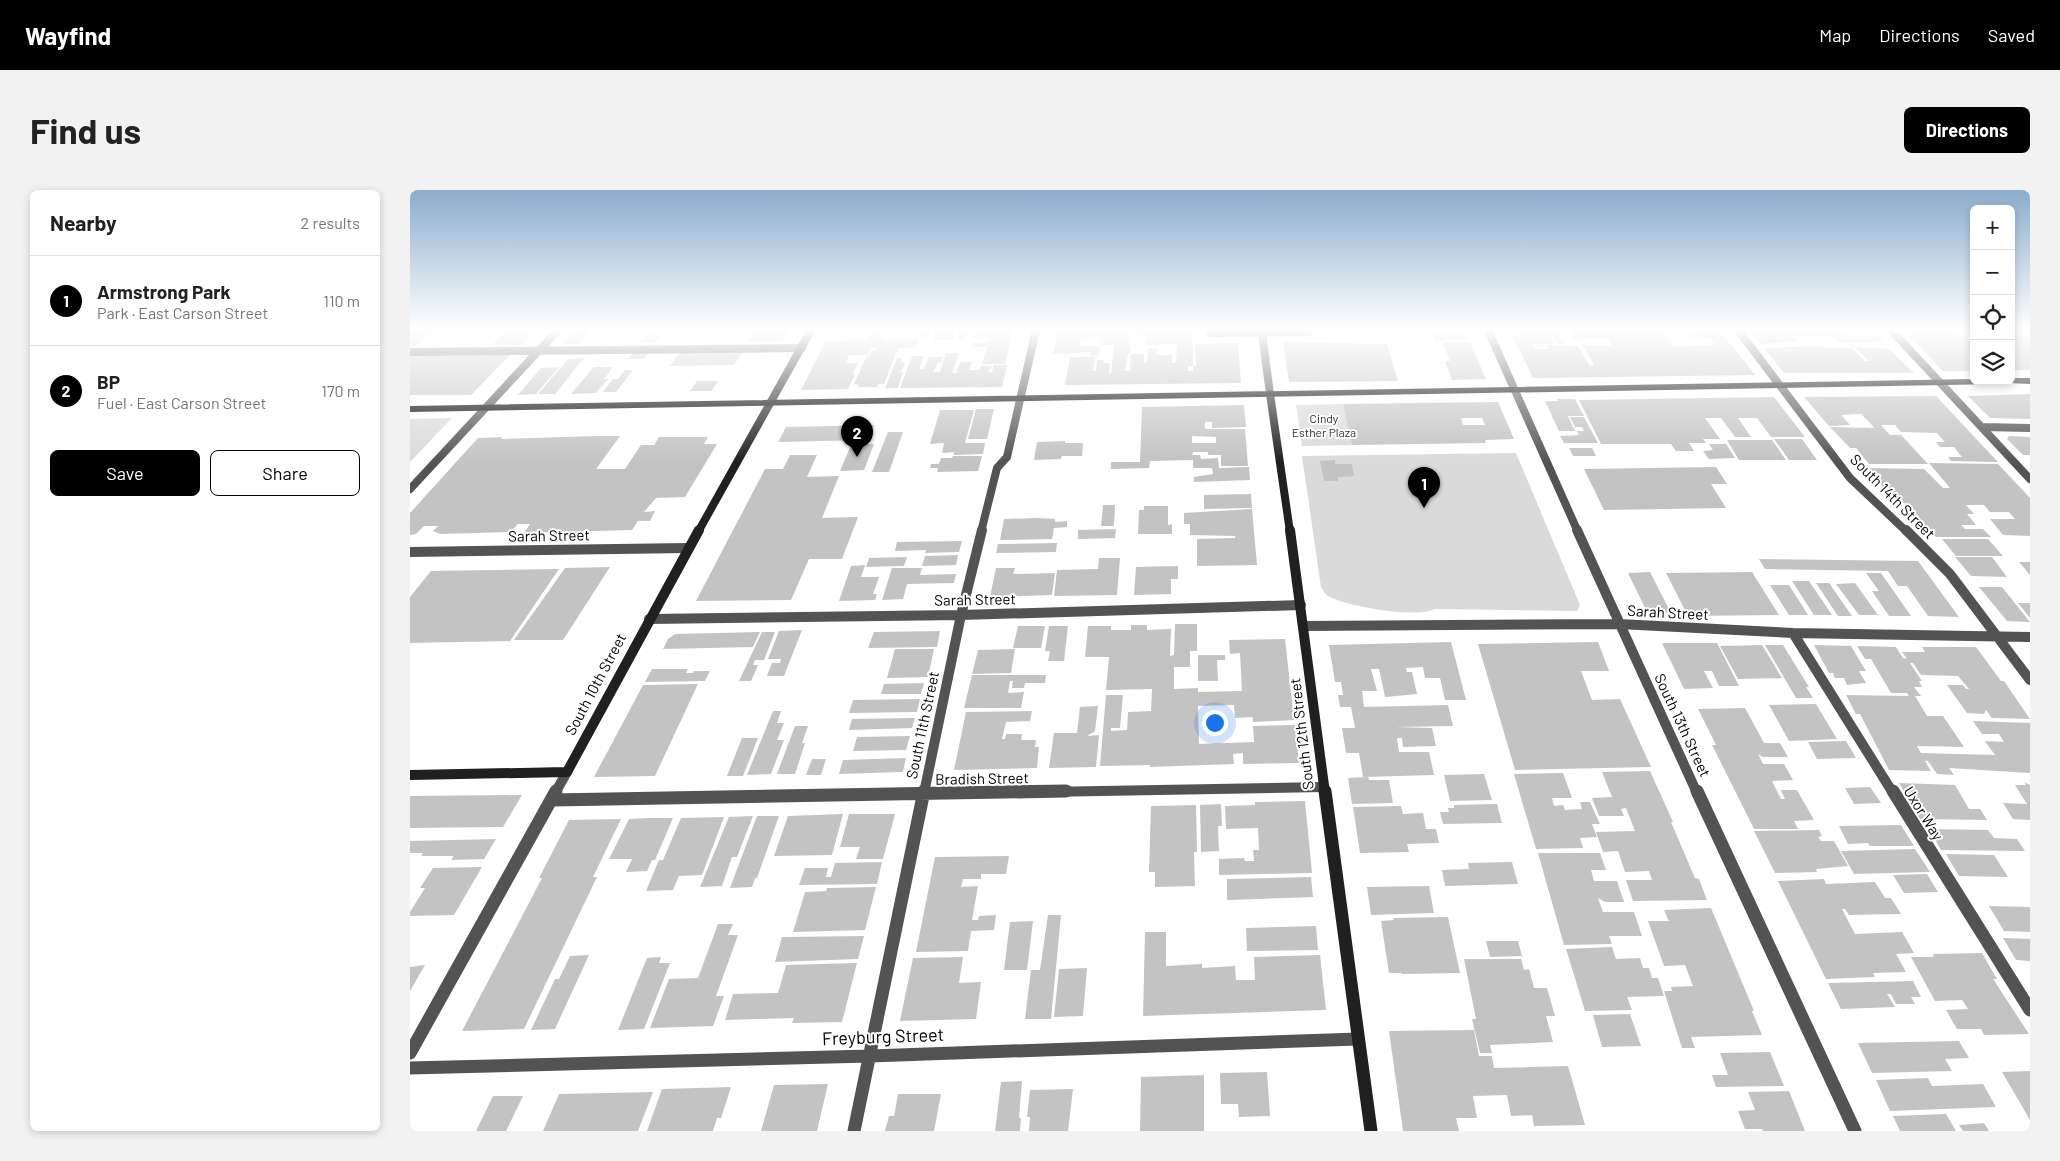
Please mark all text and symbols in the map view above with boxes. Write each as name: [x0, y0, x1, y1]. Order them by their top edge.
text: Wayfind: [25, 21, 111, 50]
text: Map: [1819, 24, 1851, 46]
text: Directions: [1879, 24, 1960, 46]
text: Saved: [1988, 24, 2035, 46]
button: Directions: [1904, 107, 2030, 153]
text: Find us: [30, 109, 141, 151]
map controls: [1970, 205, 2015, 385]
button: +: [1970, 205, 2015, 250]
text: Nearby: [50, 210, 116, 235]
text: 2 results: [301, 213, 360, 232]
button: −: [1970, 250, 2015, 295]
text: Armstrong Park: [97, 280, 231, 303]
text: 1: [63, 291, 69, 310]
text: 110 m: [323, 291, 360, 310]
button: locate: [1970, 295, 2015, 340]
text: Park · East Carson Street: [97, 303, 268, 322]
button: layers: [1970, 340, 2015, 385]
text: BP: [97, 370, 120, 393]
text: 2: [62, 381, 70, 400]
text: 170 m: [321, 381, 360, 400]
text: Fuel · East Carson Street: [97, 393, 266, 412]
park label: Cindy Esther Plaza: [1292, 411, 1356, 439]
pin: 2: [841, 416, 873, 457]
button: Save: [50, 450, 200, 496]
button: Share: [210, 450, 360, 496]
street label: South 14th Street: [1847, 450, 1939, 542]
pin: 1: [1408, 467, 1440, 508]
street label: Sarah Street: [508, 525, 590, 545]
street label: Sarah Street: [934, 589, 1016, 609]
street label: Sarah Street: [1627, 601, 1709, 623]
street label: South 10th Street: [561, 630, 629, 738]
street label: South 11th Street: [902, 670, 942, 780]
street label: South 13th Street: [1651, 670, 1715, 780]
street label: South 12th Street: [1285, 677, 1317, 791]
your location: [1202, 710, 1228, 736]
street label: Bradish Street: [935, 768, 1029, 788]
street label: Uxor Way: [1900, 783, 1948, 843]
street label: Freyburg Street: [821, 1023, 945, 1049]

